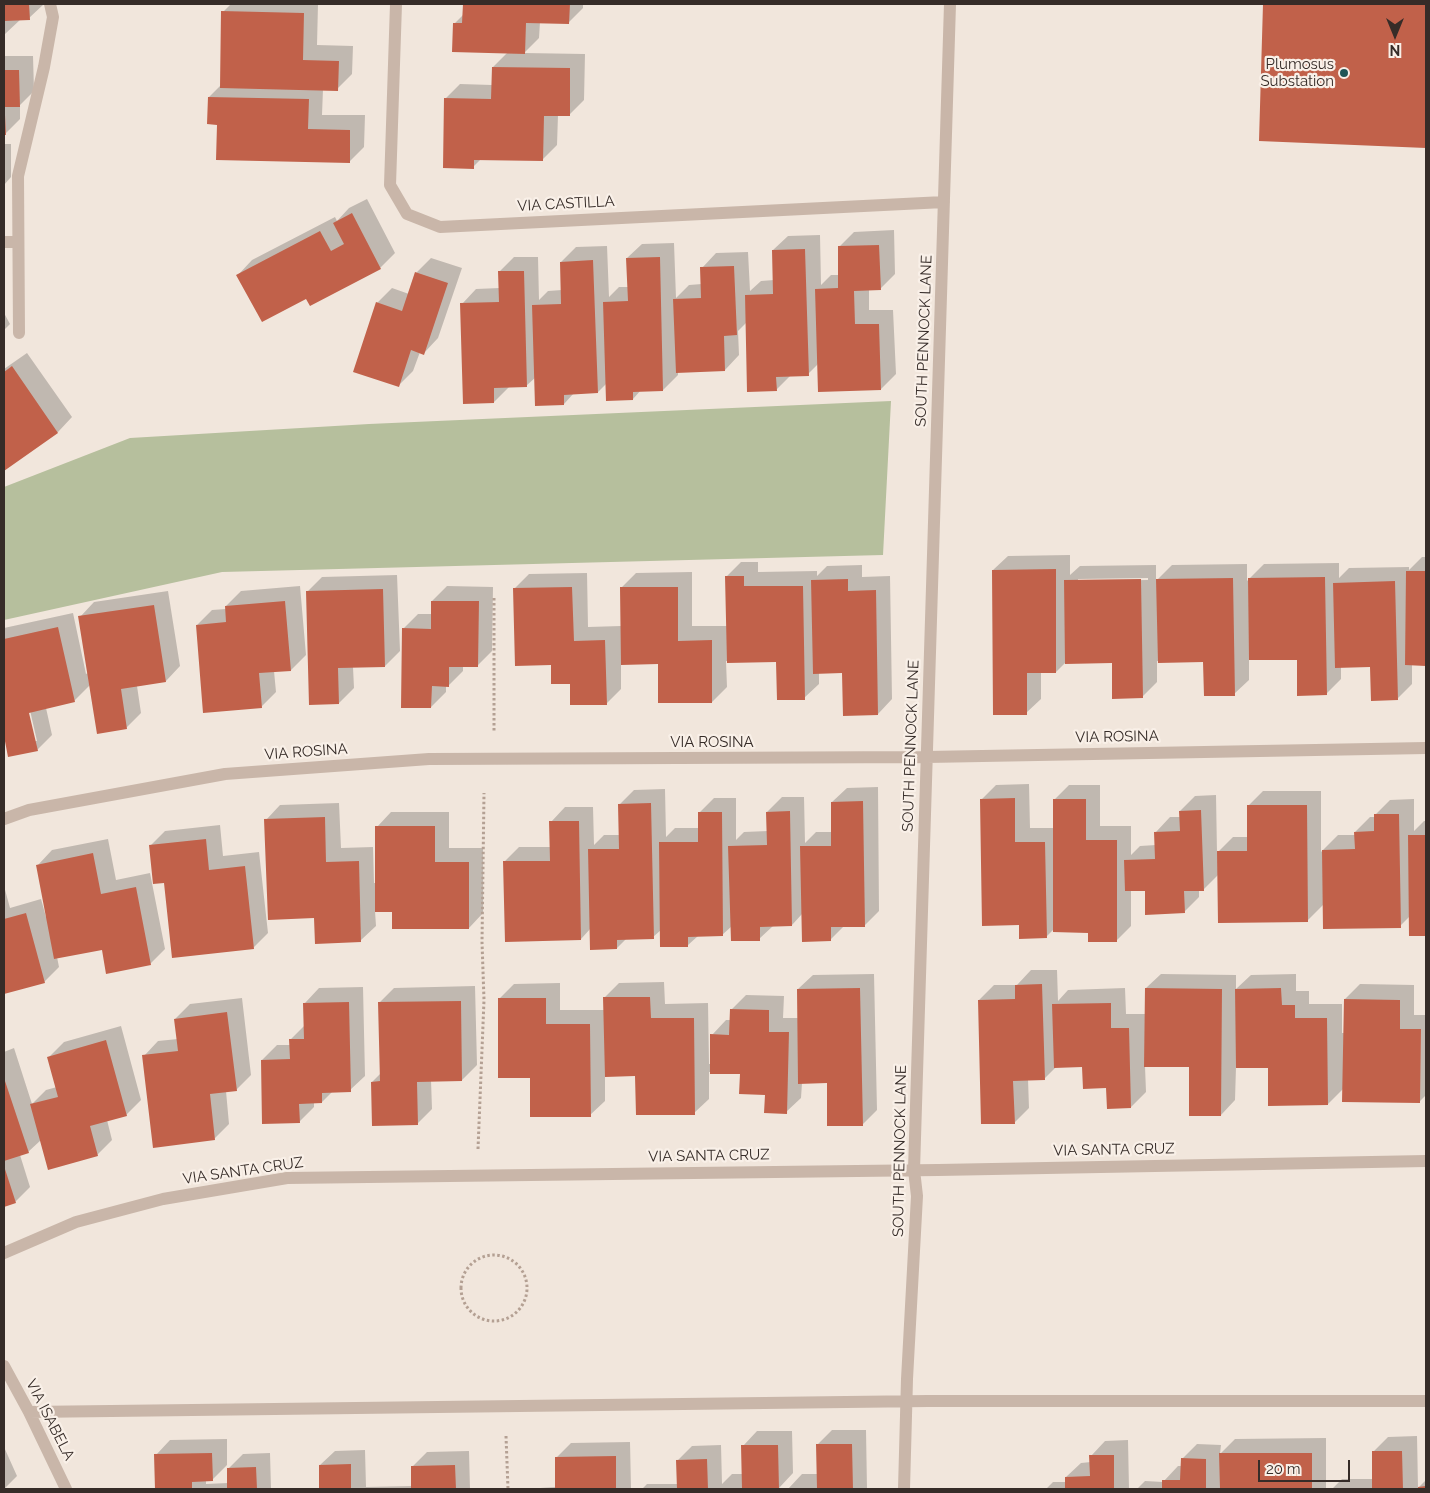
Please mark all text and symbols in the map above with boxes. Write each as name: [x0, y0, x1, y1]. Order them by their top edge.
north arrow: [1370, 10, 1420, 60]
text: N: [1390, 42, 1400, 58]
place label: Plumosus Substation: [1260, 55, 1334, 90]
marker: Plumosus Substation: [1338, 67, 1350, 79]
street label: VIA CASTILLA: [517, 192, 615, 216]
street label: SOUTH PENNOCK LANE: [912, 255, 936, 427]
street label: SOUTH PENNOCK LANE: [899, 660, 923, 832]
street label: VIA ROSINA: [1075, 727, 1159, 747]
street label: VIA ROSINA: [670, 733, 754, 751]
street label: VIA ROSINA: [264, 740, 348, 764]
street label: SOUTH PENNOCK LANE: [890, 1065, 910, 1237]
street label: VIA SANTA CRUZ: [1053, 1140, 1175, 1160]
street label: VIA SANTA CRUZ: [648, 1146, 770, 1166]
street label: VIA SANTA CRUZ: [182, 1154, 304, 1188]
street label: VIA ISABELA: [22, 1376, 78, 1464]
scale bar: [1260, 1450, 1352, 1482]
text: 20 m: [1266, 1460, 1301, 1478]

